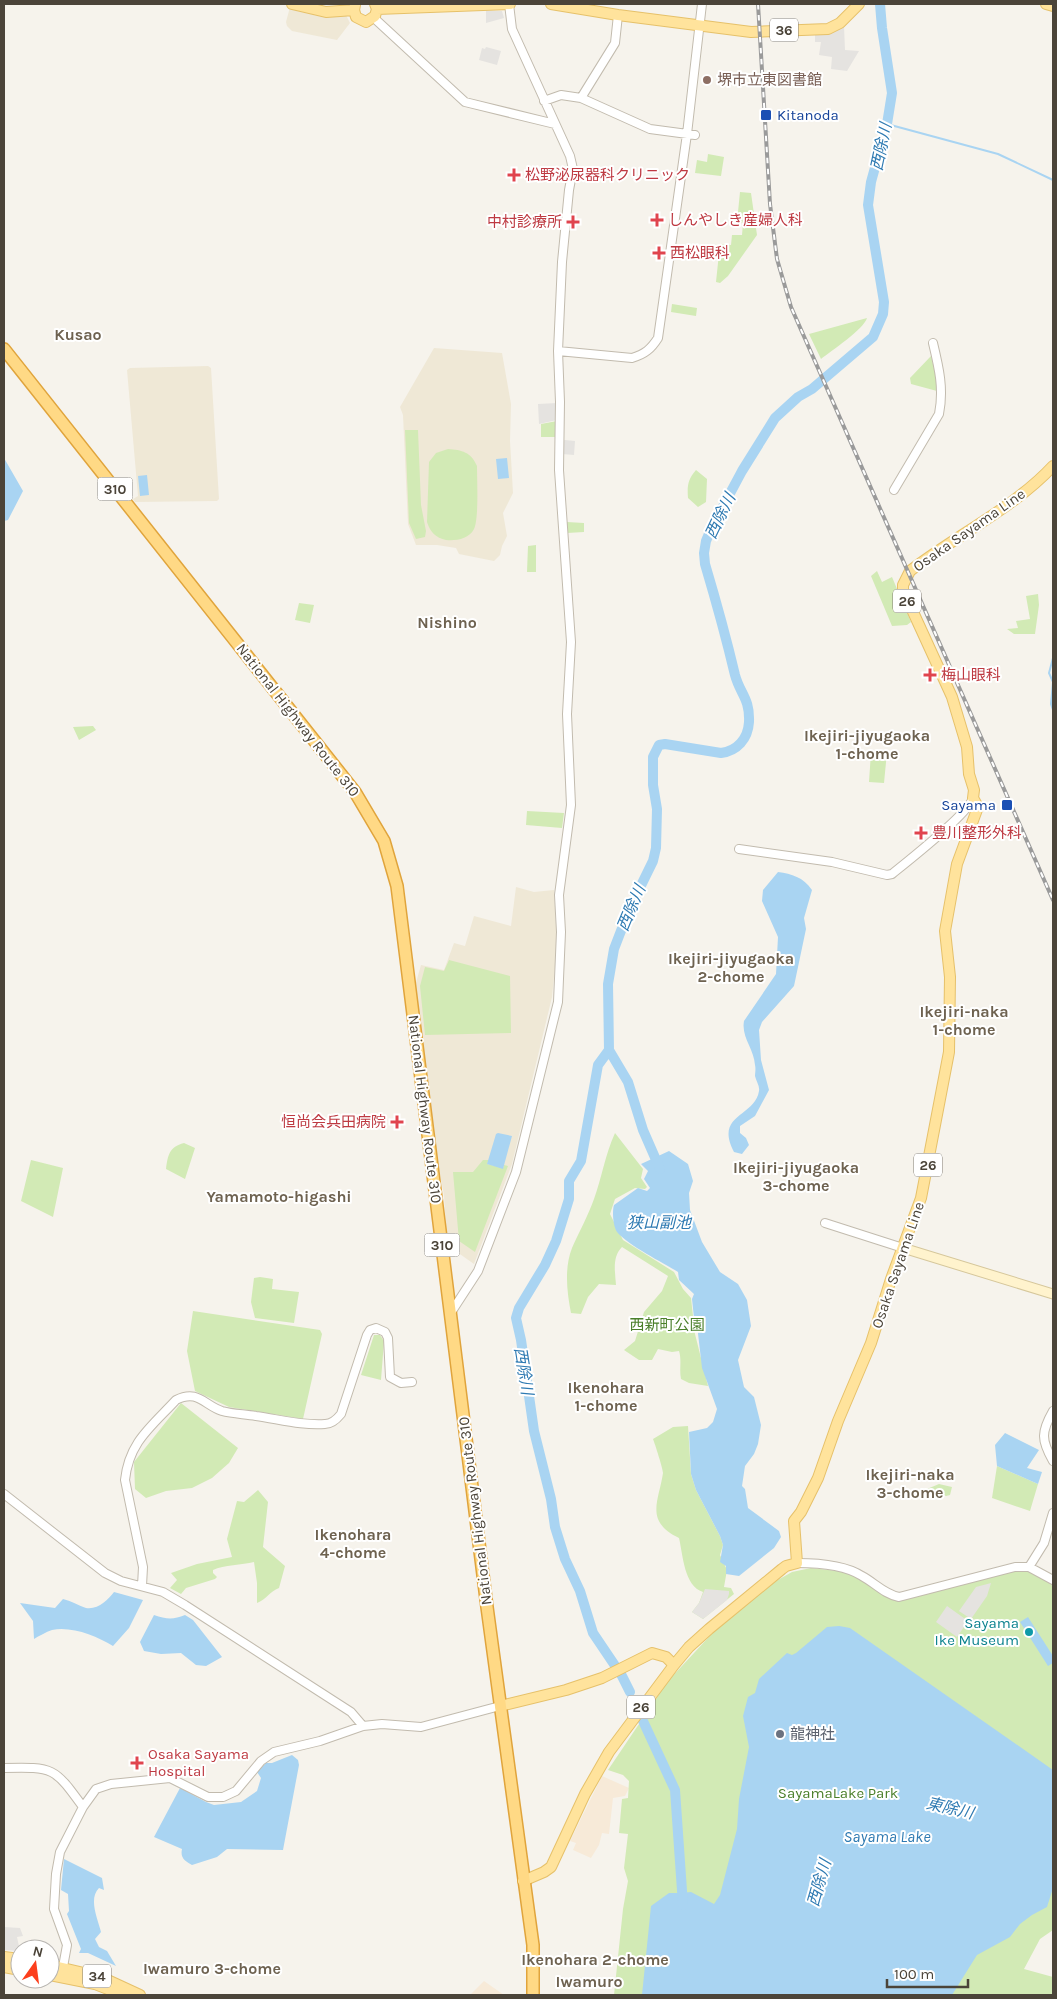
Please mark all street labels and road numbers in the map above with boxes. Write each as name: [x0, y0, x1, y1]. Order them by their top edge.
road number: 36: [770, 18, 798, 42]
road number: 310: [98, 478, 132, 500]
street label: Osaka Sayama Line: [909, 485, 1029, 575]
road number: 26: [893, 590, 921, 612]
street label: National Highway Route 310: [233, 640, 364, 800]
street label: National Highway Route 310: [405, 1014, 446, 1204]
road number: 26: [914, 1154, 942, 1176]
street label: Osaka Sayama Line: [868, 1199, 928, 1331]
road number: 310: [424, 1234, 460, 1256]
street label: National Highway Route 310: [454, 1416, 495, 1606]
road number: 26: [627, 1695, 655, 1718]
road number: 34: [83, 1964, 111, 1988]

